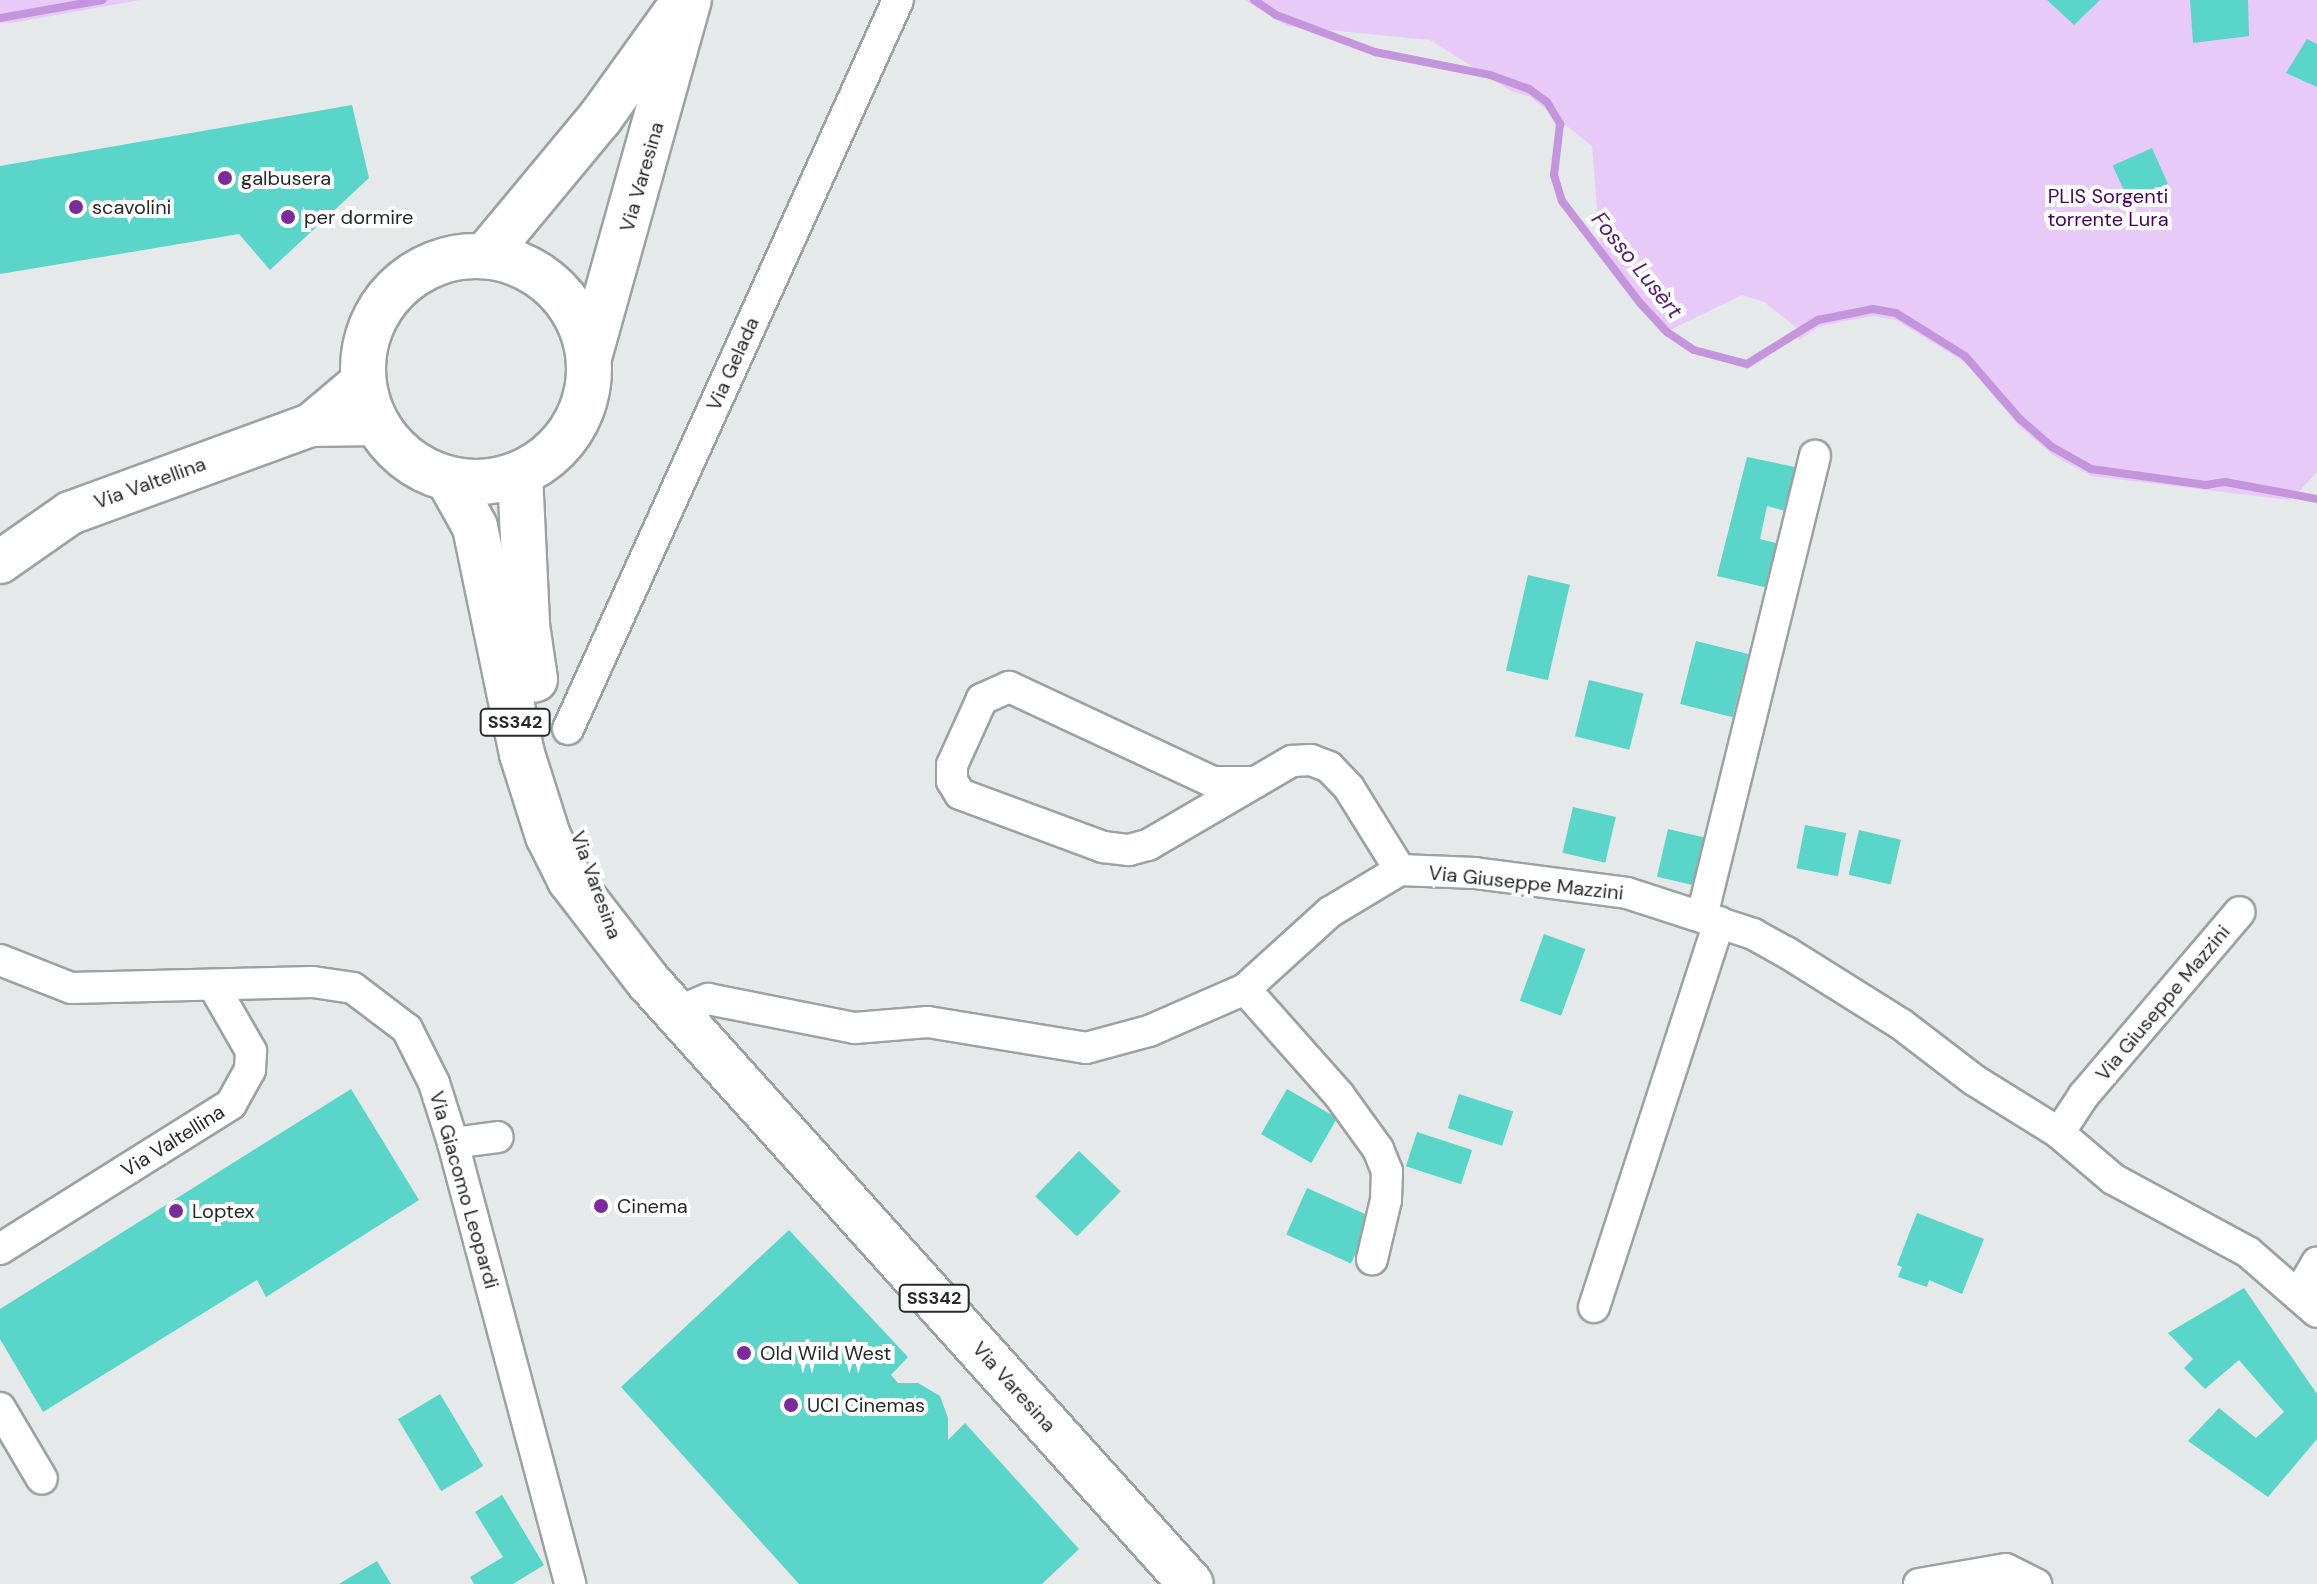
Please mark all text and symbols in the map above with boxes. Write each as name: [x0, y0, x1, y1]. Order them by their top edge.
street label: Via Varesina: [615, 119, 669, 235]
place label: galbusera: [241, 166, 331, 190]
marker: galbusera: [216, 169, 234, 187]
park label: PLIS Sorgenti torrente Lura: [2047, 185, 2169, 232]
place label: scavolini: [92, 195, 171, 219]
marker: scavolini: [67, 198, 85, 216]
place label: per dormire: [304, 205, 413, 229]
water label: Fosso Lusèrt: [1586, 206, 1688, 324]
marker: per dormire: [279, 208, 297, 226]
street label: Via Gelada: [702, 314, 764, 414]
street label: Via Valtellina: [91, 452, 209, 514]
road number: SS342: [479, 708, 551, 736]
street label: Via Varesina: [565, 828, 627, 942]
street label: Via Giuseppe Mazzini: [1427, 861, 1625, 905]
street label: Via Giuseppe Mazzini: [2091, 920, 2235, 1086]
street label: Via Giacomo Leopardi: [424, 1088, 504, 1292]
street label: Via Valtellina: [117, 1100, 229, 1182]
place label: Cinema: [617, 1194, 688, 1218]
marker: Cinema: [592, 1197, 610, 1215]
place label: Loptex: [192, 1199, 254, 1223]
marker: Loptex: [167, 1202, 185, 1220]
road number: SS342: [898, 1284, 970, 1312]
street label: Via Varesina: [967, 1337, 1061, 1437]
place label: Old Wild West: [760, 1341, 891, 1365]
marker: Old Wild West: [735, 1344, 753, 1362]
place label: UCI Cinemas: [807, 1393, 925, 1417]
marker: UCI Cinemas: [782, 1396, 800, 1414]

